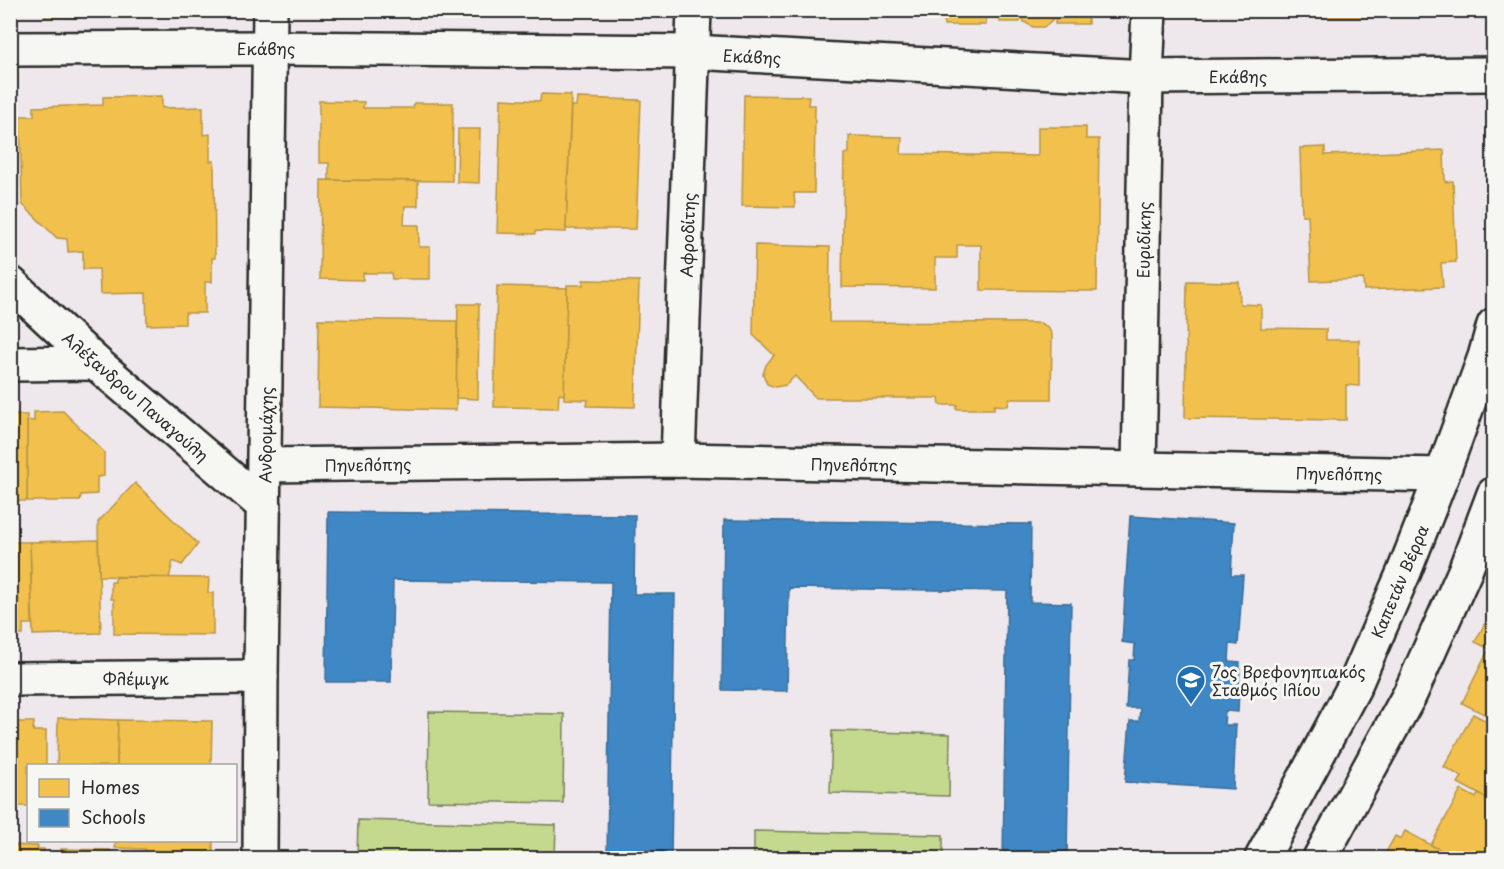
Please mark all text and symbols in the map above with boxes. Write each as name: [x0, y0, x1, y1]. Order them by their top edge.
street label: Εκάβης: [237, 36, 295, 60]
street label: Εκάβης: [722, 42, 782, 70]
street label: Εκάβης: [1209, 64, 1267, 88]
street label: Αφροδίτης: [674, 192, 700, 278]
street label: Ευριδίκης: [1130, 201, 1156, 279]
street label: Αλέξανδρου Παναγούλη: [57, 326, 215, 466]
street label: Ανδρομάχης: [252, 387, 278, 483]
street label: Πηνελόπης: [324, 451, 412, 477]
street label: Πηνελόπης: [810, 451, 898, 477]
street label: Πηνελόπης: [1295, 460, 1383, 486]
street label: Καπετάν Βέρρα: [1364, 520, 1434, 641]
place label: 7ος Βρεφονηπιακός Σταθμός Ιλίου: [1212, 659, 1366, 701]
school or university icon: 7ος Βρεφονηπιακός Σταθμός Ιλίου: [1175, 664, 1207, 706]
street label: Φλέμιγκ: [103, 666, 169, 690]
legend: [27, 764, 237, 842]
text: Homes: [81, 773, 139, 800]
text: Schools: [81, 803, 146, 830]

